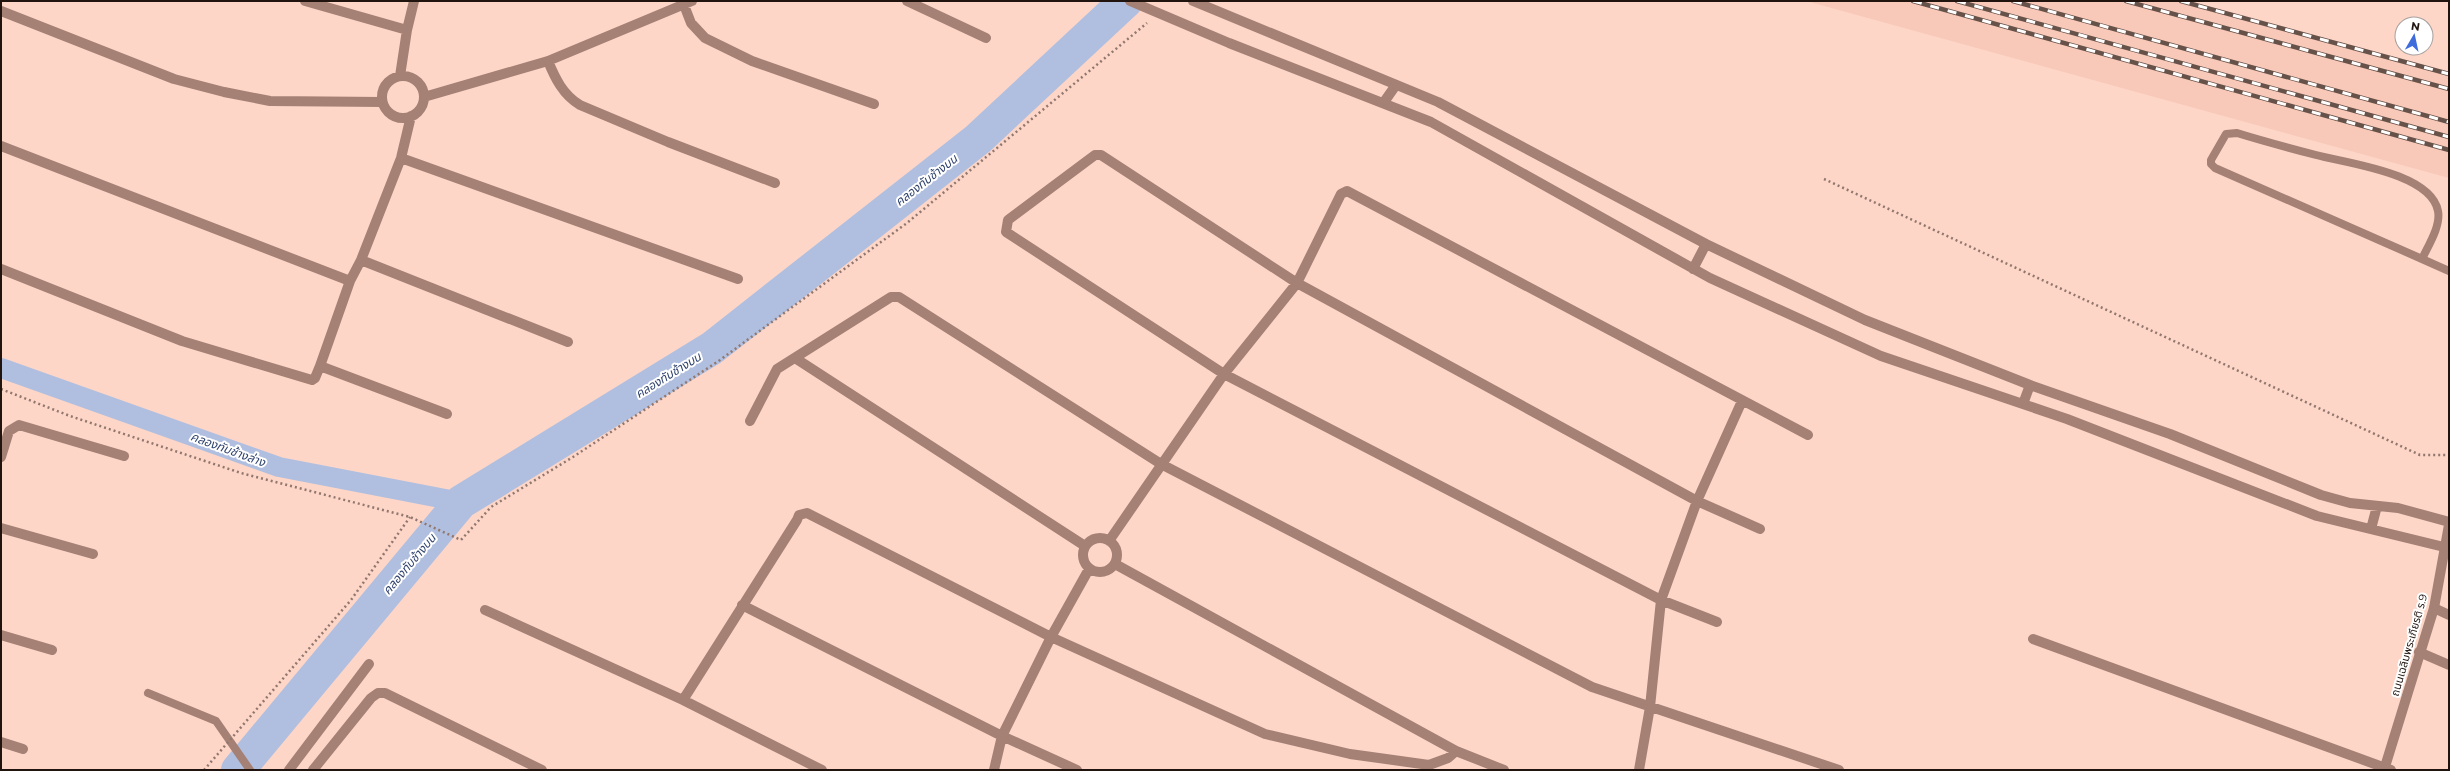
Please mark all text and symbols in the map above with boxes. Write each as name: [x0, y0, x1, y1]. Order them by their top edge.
north arrow: [2394, 16, 2434, 56]
text: N: [2410, 19, 2421, 34]
water label: คลองทับช้างบน: [892, 151, 961, 209]
water label: คลองทับช้างบน: [632, 349, 704, 401]
water label: คลองทับช้างล่าง: [189, 429, 268, 470]
water label: คลองทับช้างบน: [379, 530, 439, 597]
street label: ถนนเฉลิมพระเกียรติ ร.9: [2388, 592, 2430, 698]

